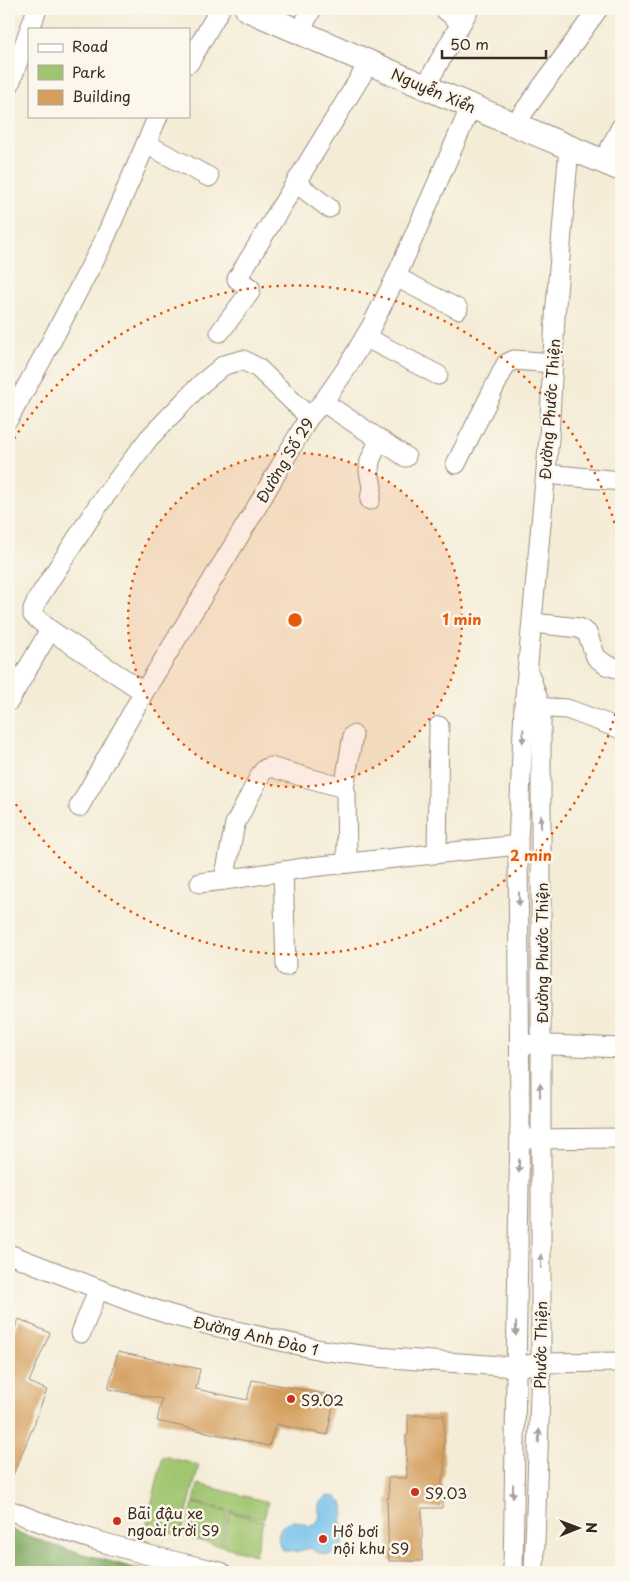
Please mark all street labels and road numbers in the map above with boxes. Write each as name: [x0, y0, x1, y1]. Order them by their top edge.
street label: Nguyễn Xiển: [388, 62, 480, 118]
street label: Đường Phước Thiện: [533, 338, 565, 480]
street label: Đường Số 29: [250, 413, 318, 507]
street label: Đường Phước Thiện: [530, 882, 553, 1024]
street label: Phước Thiện: [528, 1301, 552, 1389]
street label: Đường Anh Đào 1: [191, 1309, 321, 1361]

